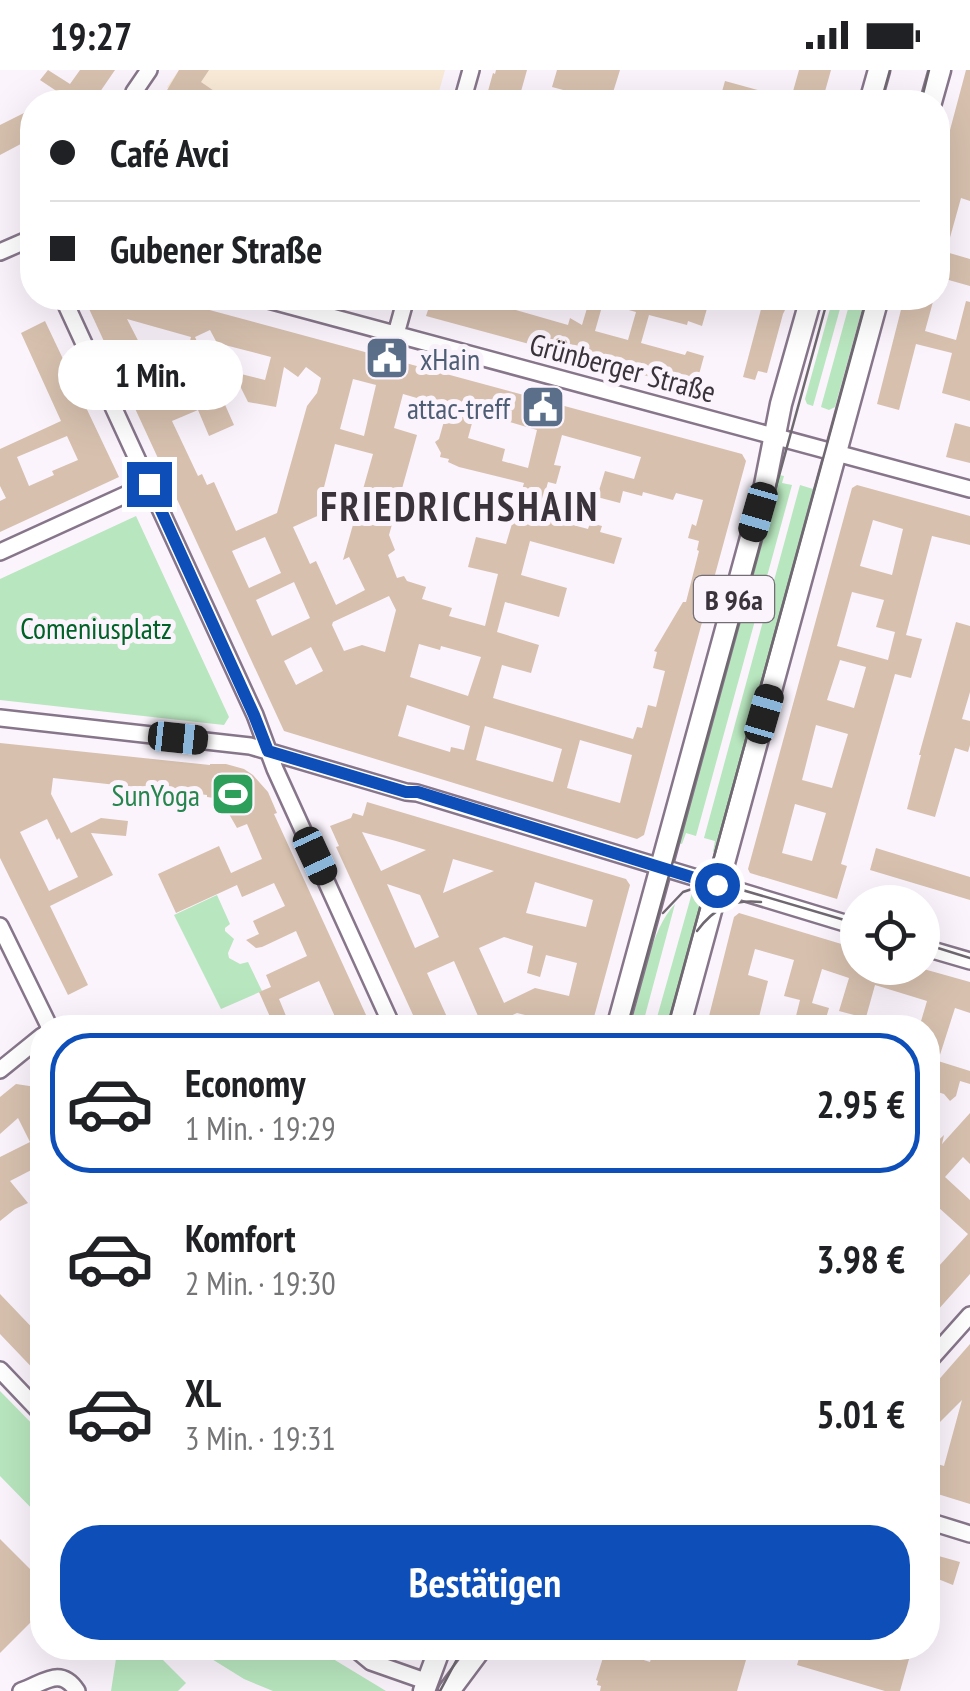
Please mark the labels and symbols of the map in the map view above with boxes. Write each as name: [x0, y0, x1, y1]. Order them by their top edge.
street label: Grünberger Straße: [526, 323, 720, 411]
public building icon: xHain: [364, 335, 410, 381]
callout: 1 Min.: [56, 339, 242, 409]
place label: xHain: [420, 339, 480, 378]
public building icon: attac-treff: [520, 384, 566, 430]
place label: attac-treff: [407, 388, 511, 427]
route end: [127, 462, 172, 507]
car: [735, 479, 781, 545]
district label: FRIEDRICHSHAIN: [320, 480, 600, 532]
road number: B 96a: [694, 576, 774, 622]
park label: Comeniusplatz: [20, 608, 172, 647]
car: [741, 681, 787, 747]
car: [147, 720, 209, 756]
sports icon: SunYoga: [210, 771, 256, 817]
place label: SunYoga: [112, 775, 200, 814]
car: [289, 822, 341, 890]
route start: [695, 863, 740, 908]

